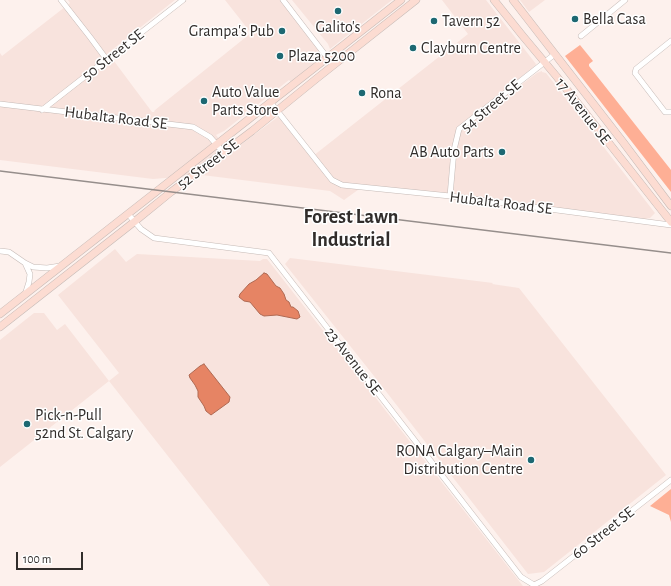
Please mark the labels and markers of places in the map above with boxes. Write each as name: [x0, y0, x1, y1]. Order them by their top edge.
marker: Galito's: [333, 6, 343, 16]
place label: Bella Casa: [583, 9, 646, 29]
place label: Tavern 52: [442, 11, 500, 31]
marker: Bella Casa: [570, 14, 580, 24]
marker: Tavern 52: [429, 16, 439, 26]
place label: Galito's: [315, 17, 361, 37]
place label: Grampa's Pub: [189, 21, 274, 41]
marker: Grampa's Pub: [277, 26, 287, 36]
place label: Clayburn Centre: [421, 38, 521, 58]
marker: Clayburn Centre: [408, 43, 418, 53]
place label: Plaza 5200: [288, 46, 355, 66]
marker: Plaza 5200: [275, 51, 285, 61]
place label: Auto Value Parts Store: [212, 82, 279, 120]
place label: Rona: [370, 83, 402, 103]
marker: Rona: [357, 88, 367, 98]
marker: Auto Value Parts Store: [199, 96, 209, 106]
place label: AB Auto Parts: [410, 142, 494, 162]
marker: AB Auto Parts: [497, 147, 507, 157]
place label: Pick-n-Pull 52nd St. Calgary: [35, 405, 133, 443]
marker: Pick-n-Pull 52nd St. Calgary: [22, 419, 32, 429]
place label: RONA Calgary–Main Distribution Centre: [396, 441, 523, 479]
marker: RONA Calgary–Main Distribution Centre: [526, 455, 536, 465]

